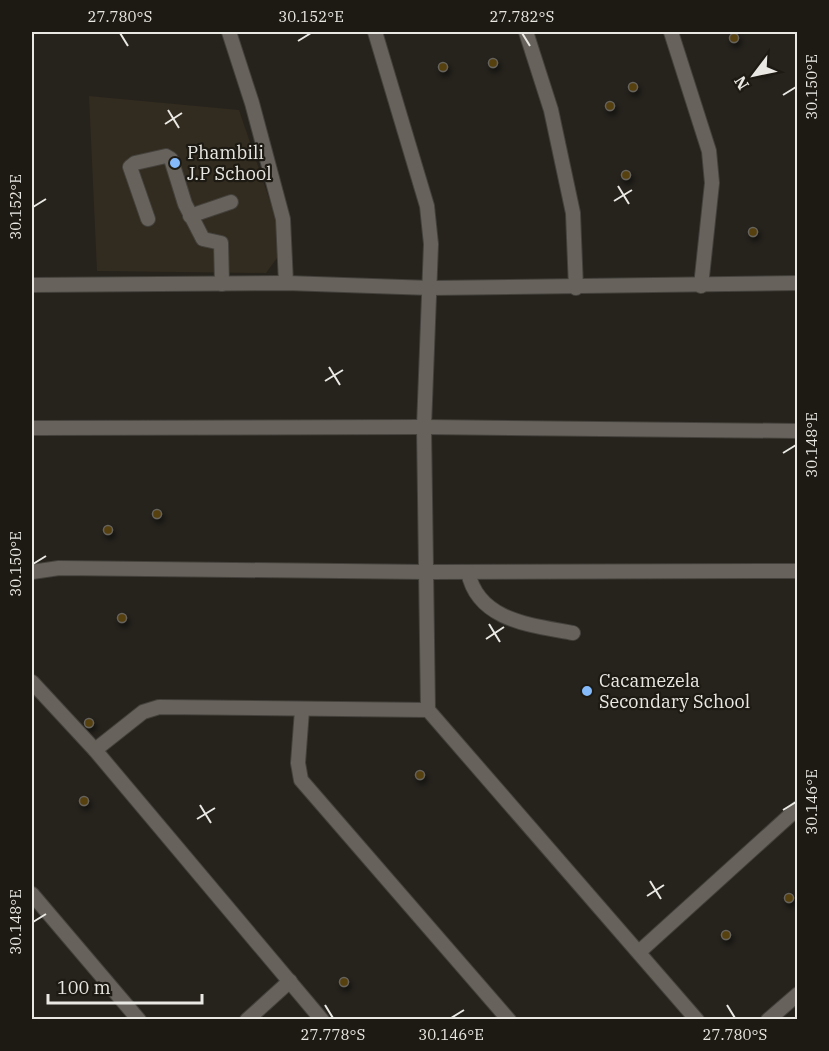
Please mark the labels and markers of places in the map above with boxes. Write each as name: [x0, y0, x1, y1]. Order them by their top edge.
place label: Phambili J.P School: [187, 141, 272, 185]
marker: Phambili J.P School: [168, 156, 182, 170]
place label: Cacamezela Secondary School: [599, 669, 750, 713]
marker: Cacamezela Secondary School: [580, 684, 594, 698]

